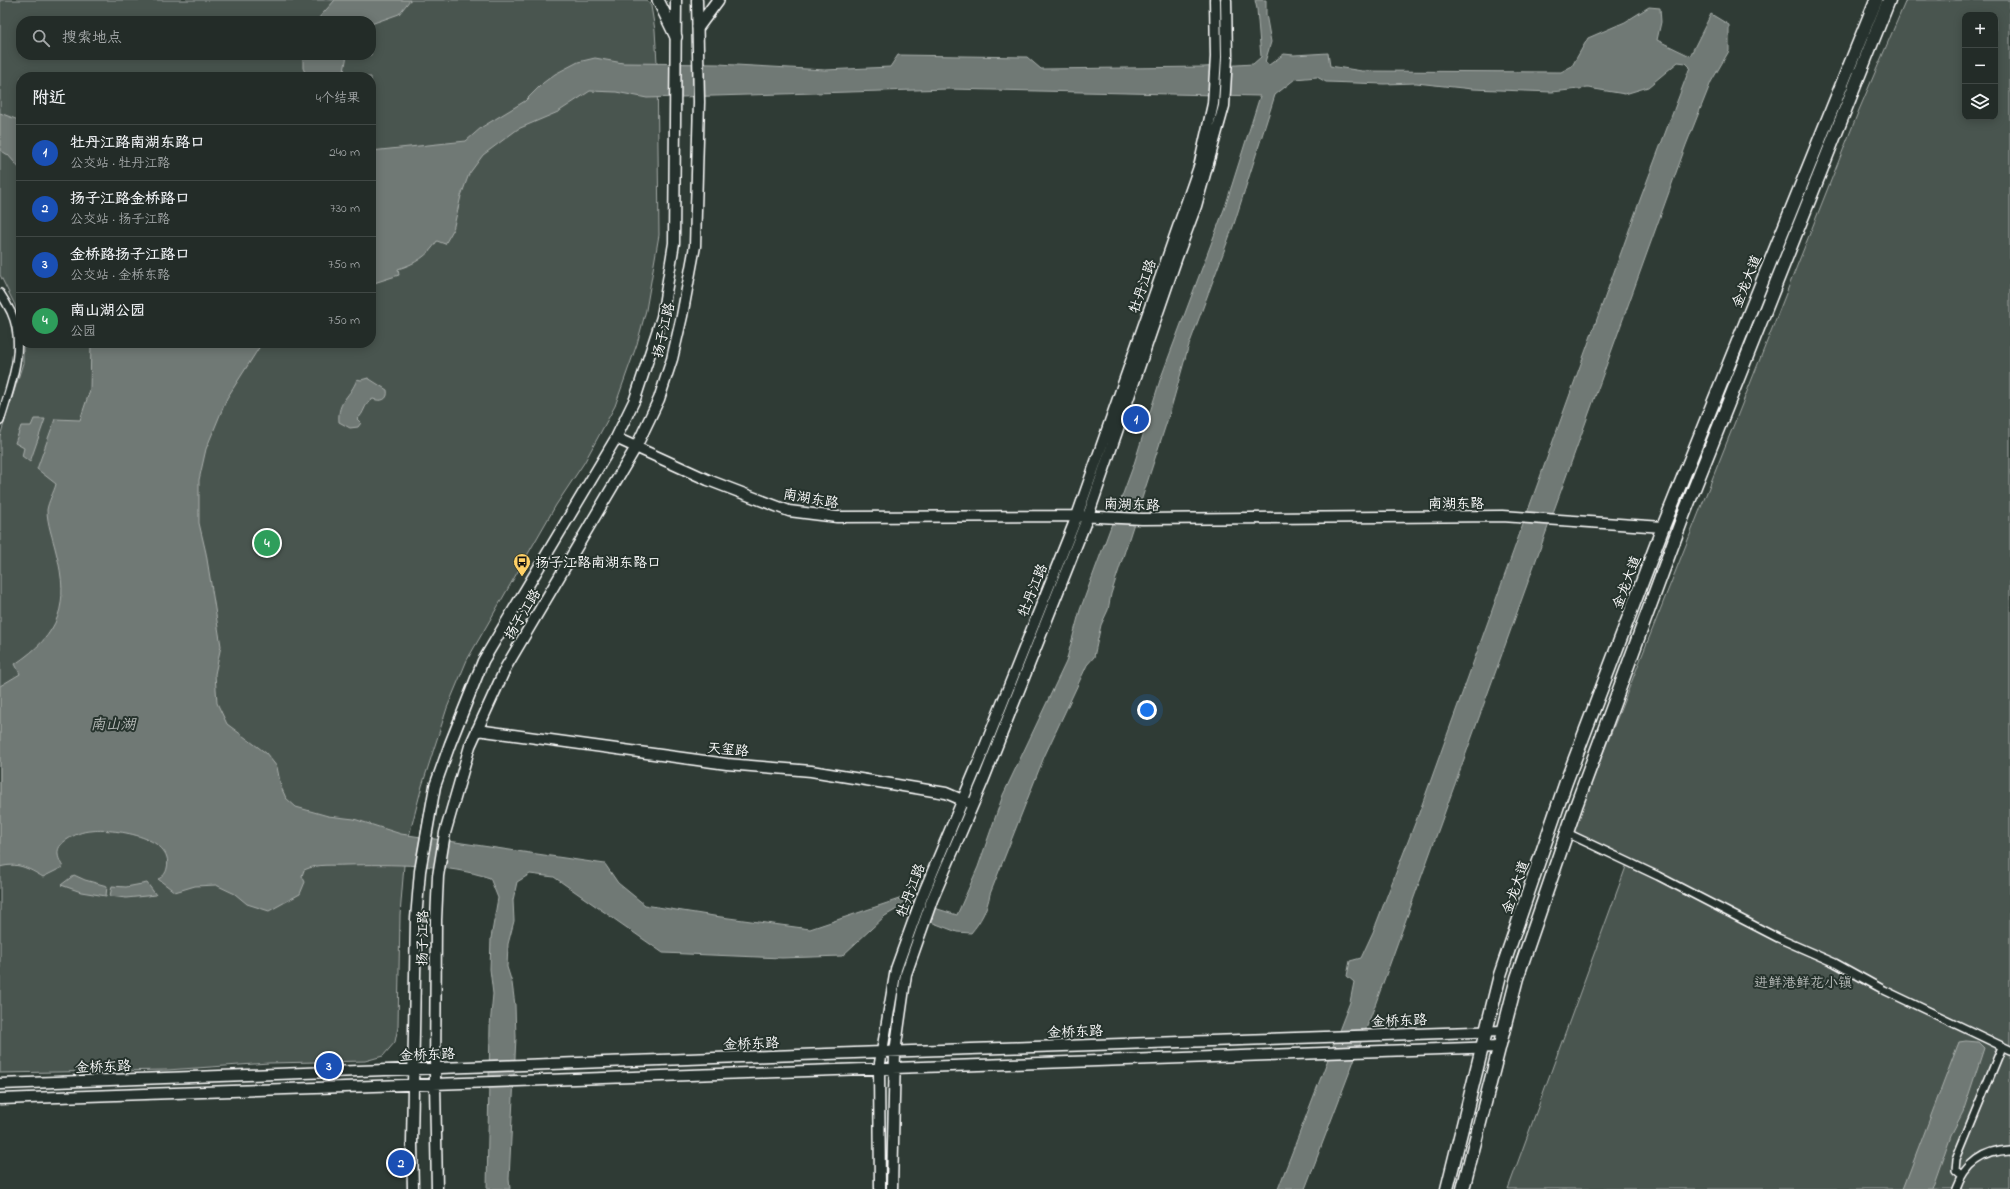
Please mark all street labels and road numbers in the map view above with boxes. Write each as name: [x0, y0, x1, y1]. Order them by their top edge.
street label: 金龙大道: [1727, 252, 1768, 311]
street label: 牡丹江路: [1124, 257, 1162, 316]
street label: 扬子江路: [648, 301, 681, 360]
street label: 南湖东路: [781, 484, 840, 515]
street label: 南湖东路: [1104, 494, 1160, 517]
street label: 南湖东路: [1428, 494, 1484, 515]
street label: 金龙大道: [1608, 553, 1647, 612]
street label: 牡丹江路: [1013, 561, 1054, 620]
street label: 扬子江路: [500, 585, 547, 644]
street label: 天玺路: [706, 738, 750, 763]
street label: 金龙大道: [1497, 858, 1535, 917]
street label: 牡丹江路: [892, 861, 931, 920]
street label: 扬子江路: [413, 910, 434, 966]
street label: 金桥东路: [1371, 1010, 1427, 1033]
street label: 金桥东路: [1047, 1021, 1103, 1044]
street label: 金桥东路: [723, 1033, 779, 1056]
street label: 金桥东路: [399, 1044, 455, 1067]
street label: 金桥东路: [75, 1056, 131, 1079]

